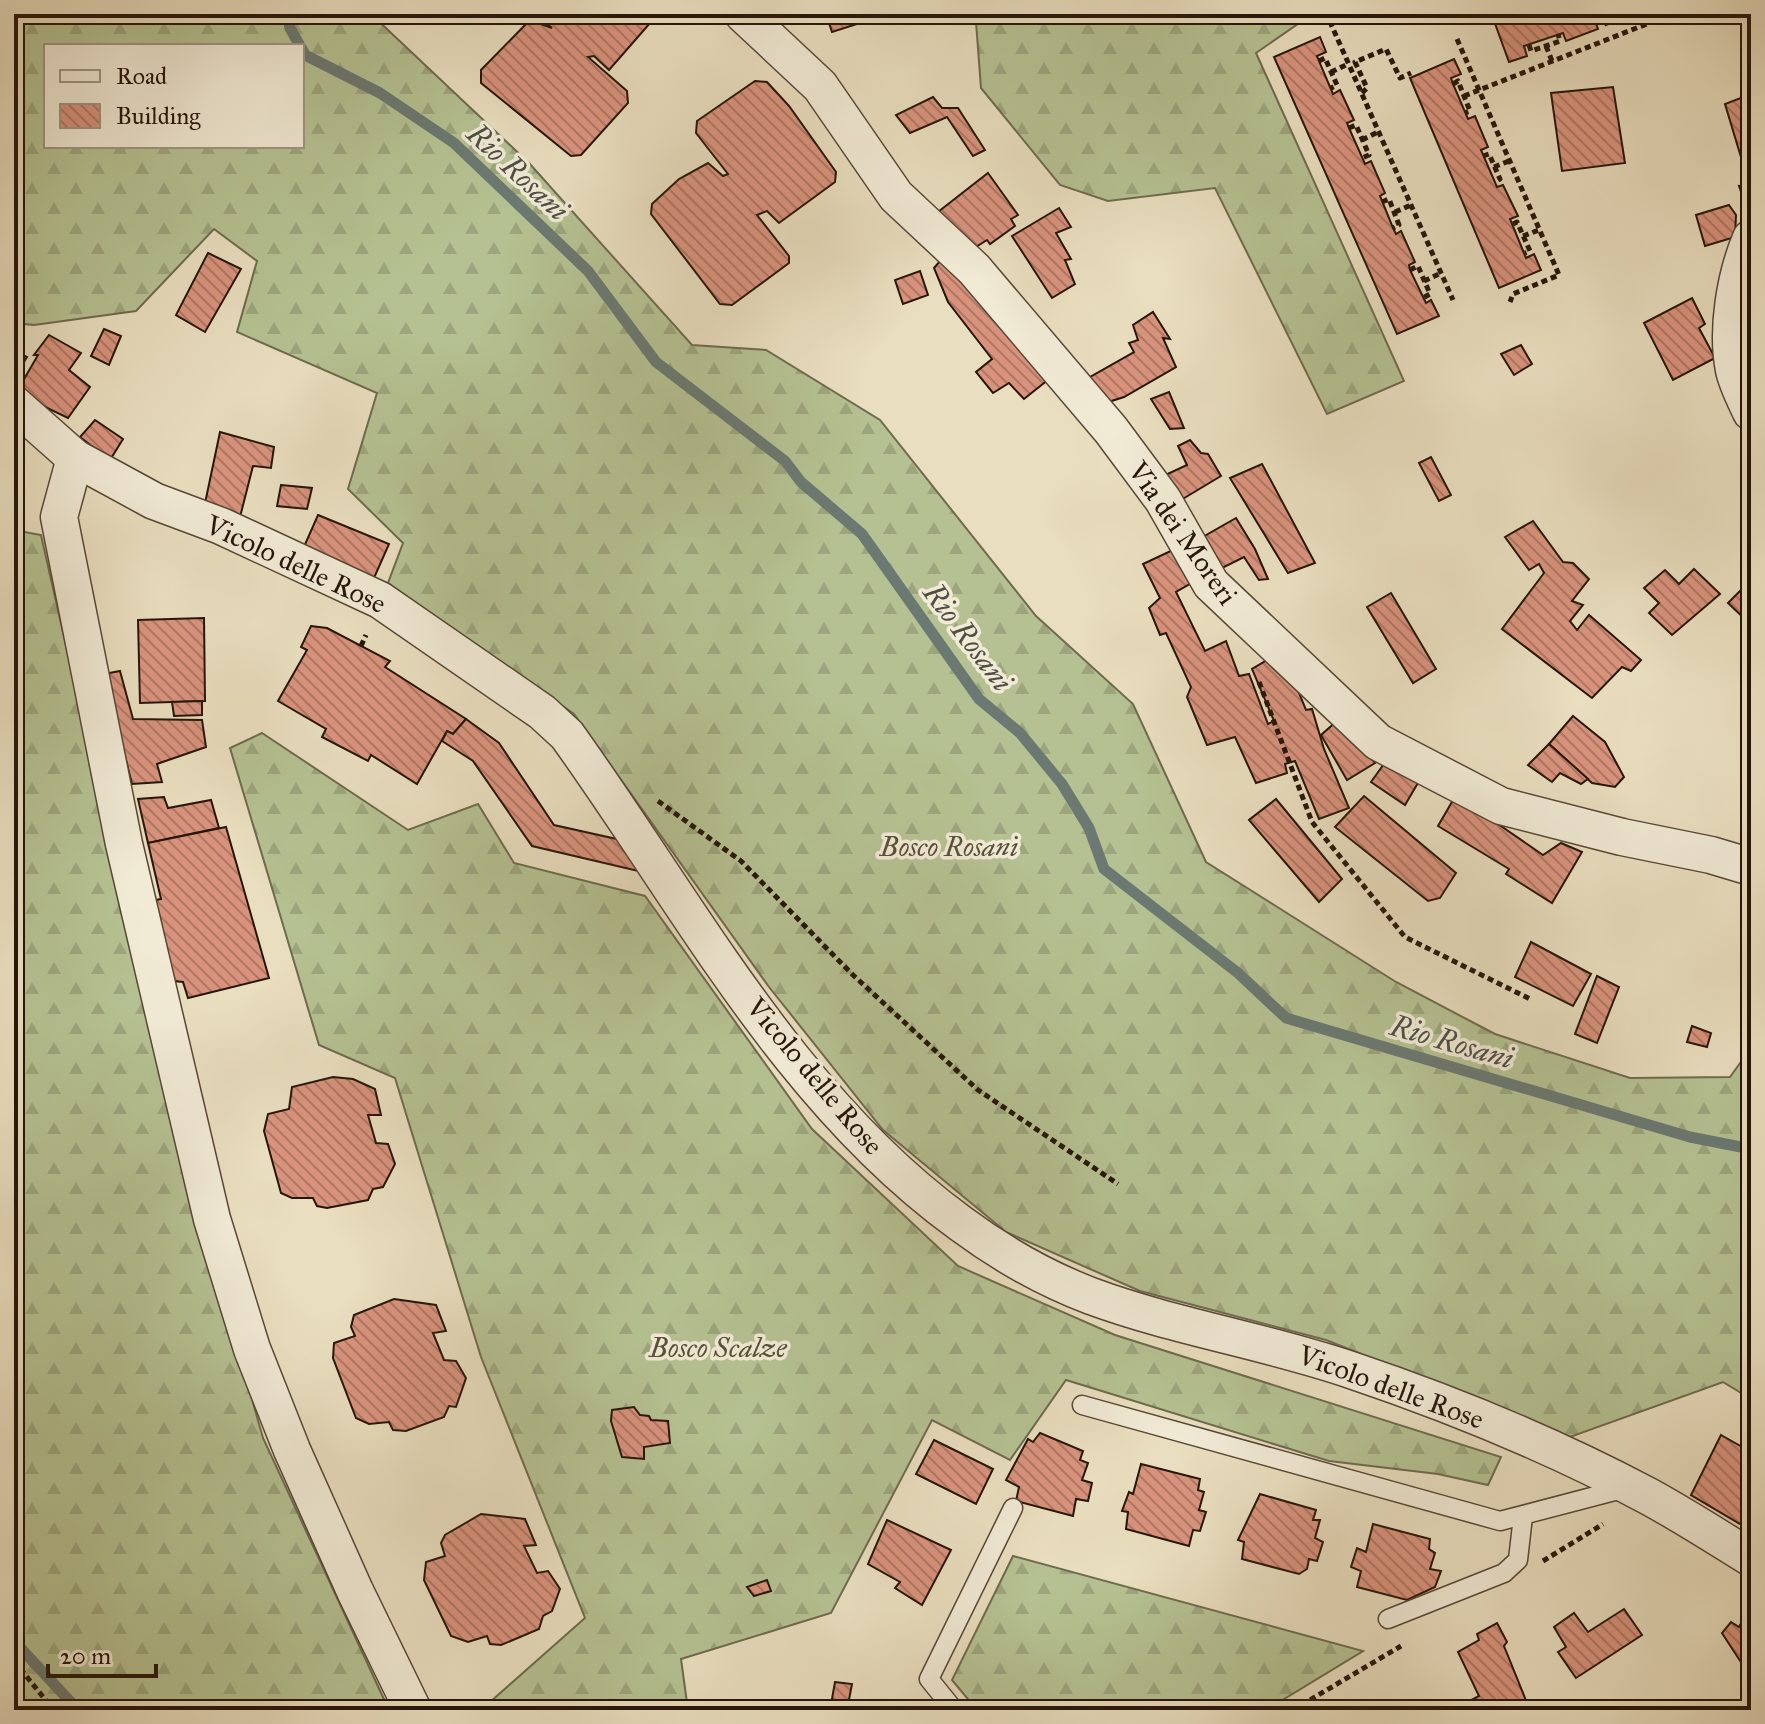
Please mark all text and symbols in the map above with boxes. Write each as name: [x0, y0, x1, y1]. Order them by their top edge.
legend: [44, 44, 304, 148]
text: Road: [116, 61, 167, 91]
text: Building: [116, 101, 201, 131]
water label: Rio Rosani: [459, 115, 577, 228]
street label: Via dei Moreri: [1120, 454, 1246, 612]
street label: Vicolo delle Rose: [199, 507, 392, 621]
water label: Rio Rosani: [915, 575, 1020, 698]
park label: Bosco Rosani: [878, 829, 1018, 864]
street label: Vicolo delle Rose: [738, 989, 891, 1162]
water label: Rio Rosani: [1385, 1007, 1518, 1077]
park label: Bosco Scalze: [647, 1330, 787, 1365]
street label: Vicolo delle Rose: [1292, 1337, 1489, 1437]
scale bar: [48, 1628, 156, 1678]
text: 20 m: [60, 1641, 111, 1671]

